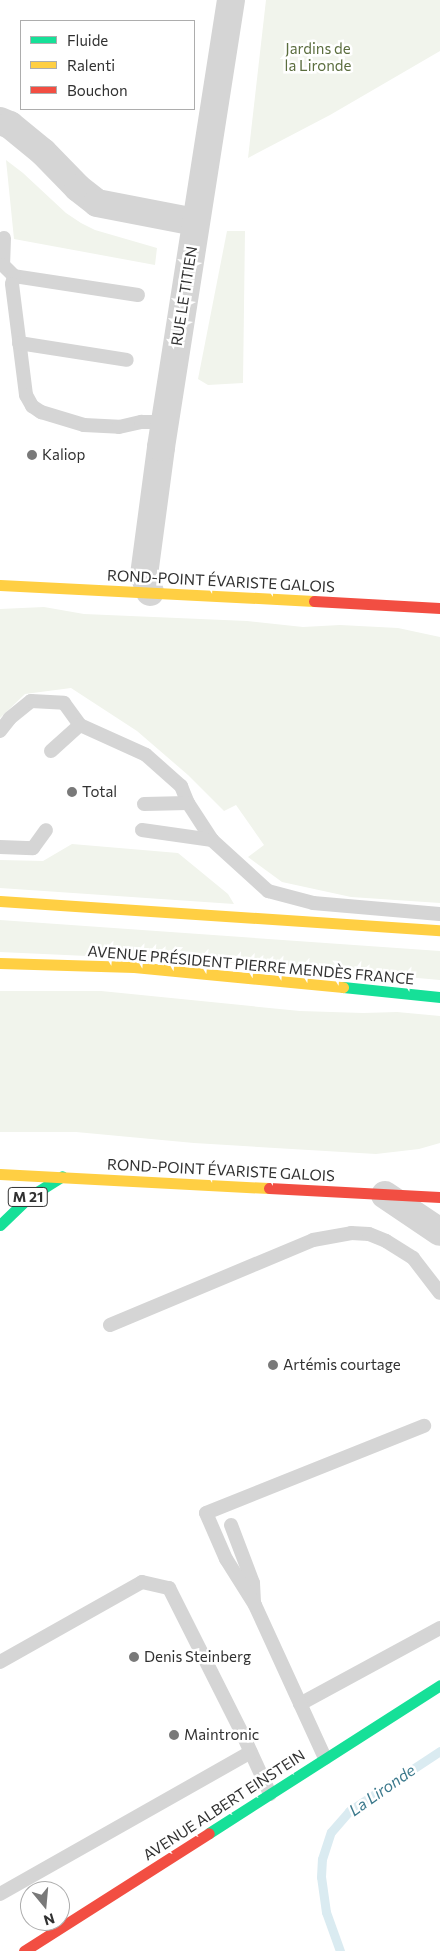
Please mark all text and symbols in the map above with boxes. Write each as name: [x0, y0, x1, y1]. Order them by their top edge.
legend: [20, 20, 195, 110]
text: Fluide: [67, 31, 108, 49]
park label: Jardins de la Lironde: [285, 39, 351, 74]
text: Ralenti: [67, 56, 115, 74]
text: Bouchon: [67, 81, 128, 99]
street label: RUE LE TITIEN: [167, 245, 201, 347]
place label: Kaliop: [42, 446, 85, 464]
marker: Kaliop: [26, 449, 38, 461]
street label: ROND-POINT ÉVARISTE GALOIS: [107, 566, 335, 596]
place label: Total: [82, 783, 117, 801]
marker: Total: [66, 786, 78, 798]
street label: AVENUE PRÉSIDENT PIERRE MENDÈS FRANCE: [87, 942, 415, 988]
street label: ROND-POINT ÉVARISTE GALOIS: [107, 1155, 335, 1185]
road number: M 21: [7, 1186, 49, 1208]
place label: Artémis courtage: [283, 1356, 401, 1374]
marker: Artémis courtage: [267, 1359, 279, 1371]
place label: Denis Steinberg: [144, 1648, 251, 1666]
marker: Denis Steinberg: [128, 1651, 140, 1663]
place label: Maintronic: [184, 1726, 259, 1744]
marker: Maintronic: [168, 1729, 180, 1741]
street label: AVENUE ALBERT EINSTEIN: [140, 1746, 308, 1864]
water label: La Lironde: [345, 1760, 419, 1820]
north arrow: [20, 1881, 70, 1931]
text: N: [42, 1910, 57, 1930]

